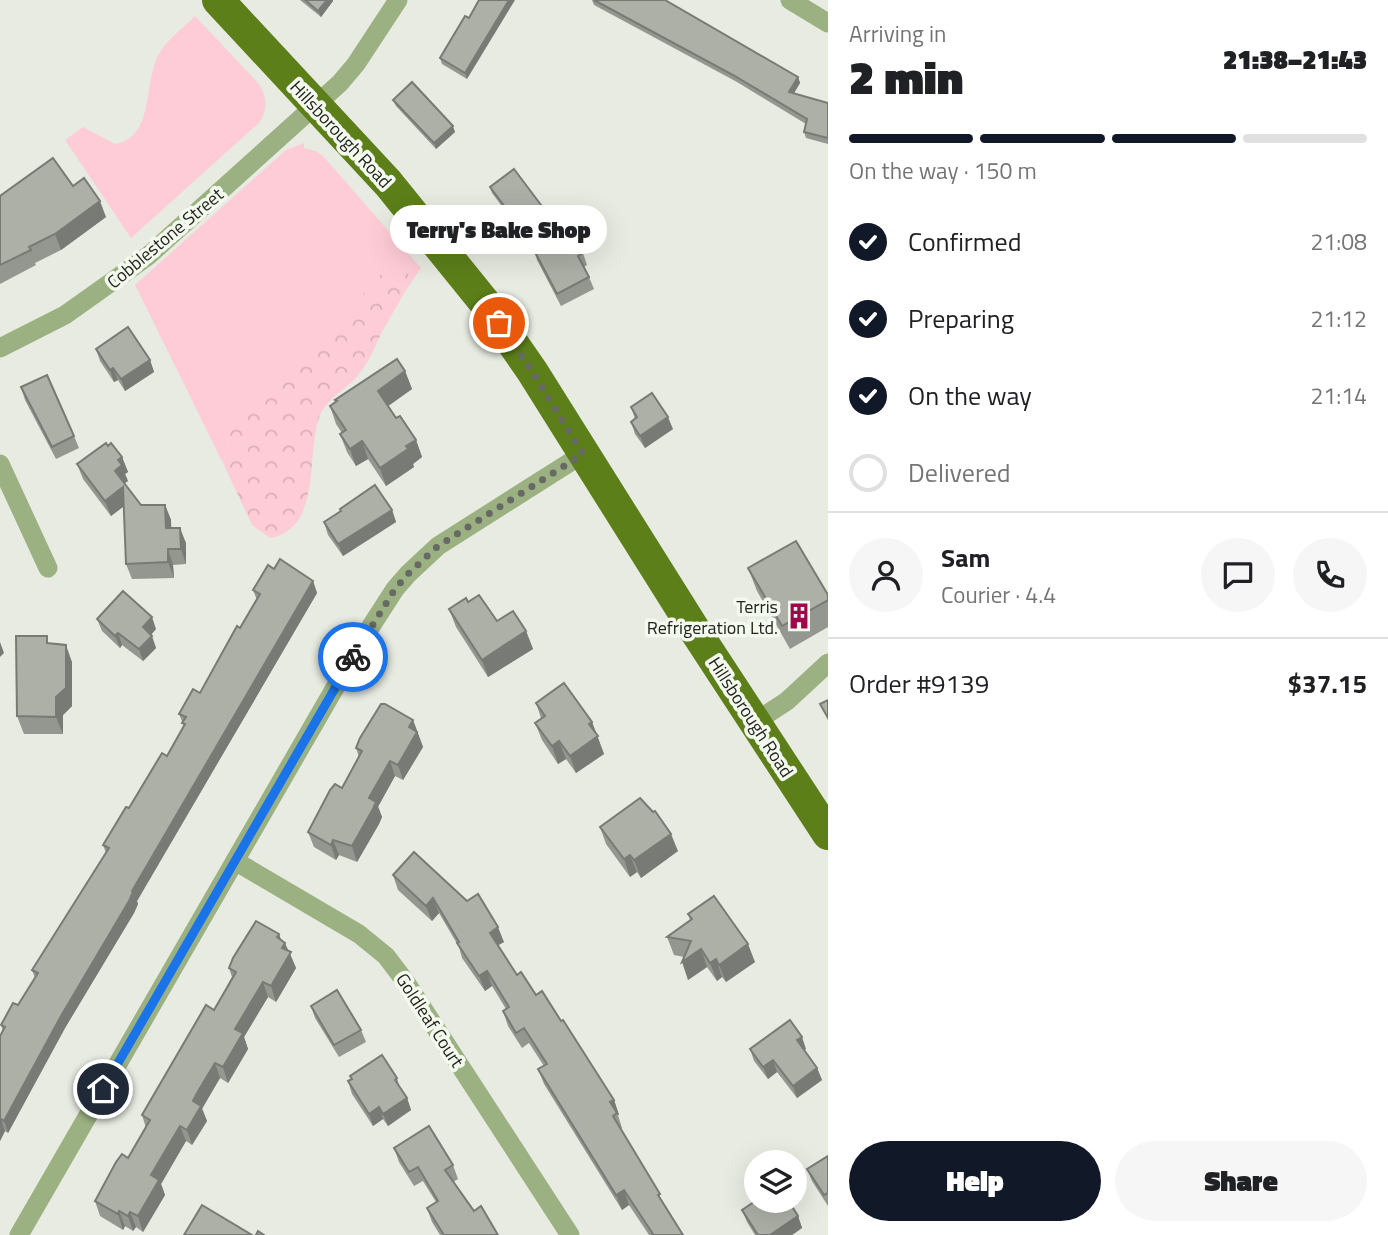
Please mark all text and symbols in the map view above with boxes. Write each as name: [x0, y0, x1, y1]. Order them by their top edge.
text: Arriving in: [849, 16, 946, 51]
text: 21:38–21:43: [1223, 40, 1367, 79]
text: 2 min: [849, 42, 963, 112]
street label: Hillsborough Road: [284, 74, 398, 194]
text: On the way · 150 m: [849, 153, 1037, 188]
street label: Cobblestone Street: [101, 181, 230, 295]
callout: Terry's Bake Shop: [391, 204, 608, 253]
text: Terry's Bake Shop: [406, 212, 591, 247]
text: Confirmed: [908, 222, 1022, 261]
icon: check: [849, 223, 887, 261]
text: 21:08: [1310, 224, 1367, 259]
pin: [469, 293, 529, 353]
text: Preparing: [908, 299, 1014, 338]
icon: check: [849, 300, 887, 338]
text: 21:12: [1310, 301, 1367, 336]
icon: bag: [480, 304, 518, 342]
text: On the way: [908, 376, 1032, 415]
icon: check: [849, 377, 887, 415]
text: 21:14: [1310, 378, 1367, 413]
text: Delivered: [908, 453, 1011, 492]
button: person: [849, 538, 923, 612]
text: Sam: [941, 538, 990, 577]
button: chat: [1201, 538, 1275, 612]
button: phone: [1293, 538, 1367, 612]
text: Courier · 4.4: [941, 577, 1056, 612]
place label: Terris Refrigeration Ltd.: [647, 593, 778, 641]
building icon: Terris Refrigeration Ltd.: [784, 601, 814, 631]
courier: [318, 622, 388, 692]
icon: bike: [334, 638, 372, 676]
street label: Hillsborough Road: [702, 651, 800, 783]
text: Order #9139: [849, 664, 989, 703]
text: $37.15: [1288, 664, 1367, 703]
street label: Goldleaf Court: [389, 967, 471, 1073]
pin: [73, 1059, 133, 1119]
icon: home: [84, 1070, 122, 1108]
button: Help: [849, 1141, 1101, 1221]
button: Share: [1115, 1141, 1367, 1221]
map controls: [744, 1150, 807, 1213]
button: layers: [744, 1150, 807, 1213]

